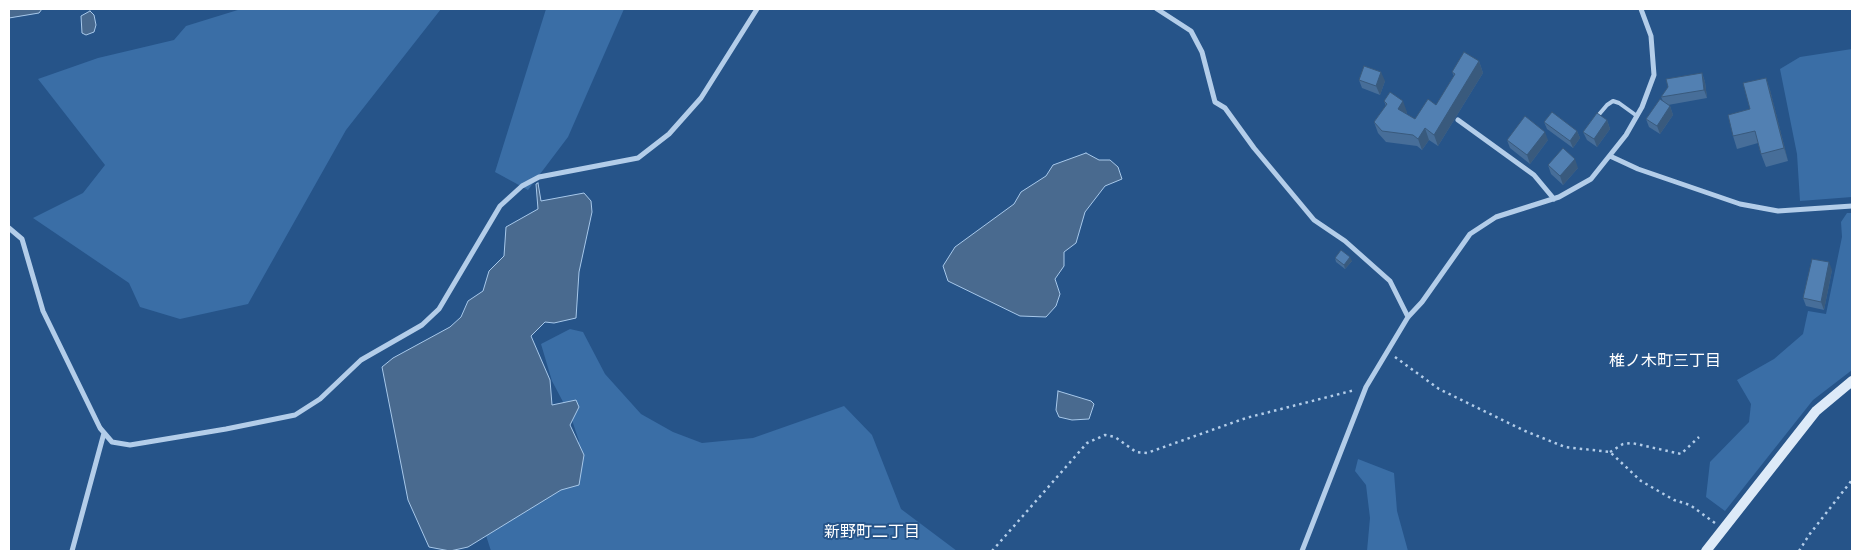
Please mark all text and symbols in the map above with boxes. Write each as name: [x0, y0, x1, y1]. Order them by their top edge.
district label: 椎ノ木町三丁目: [1609, 352, 1721, 372]
district label: 新野町二丁目: [824, 523, 920, 543]

